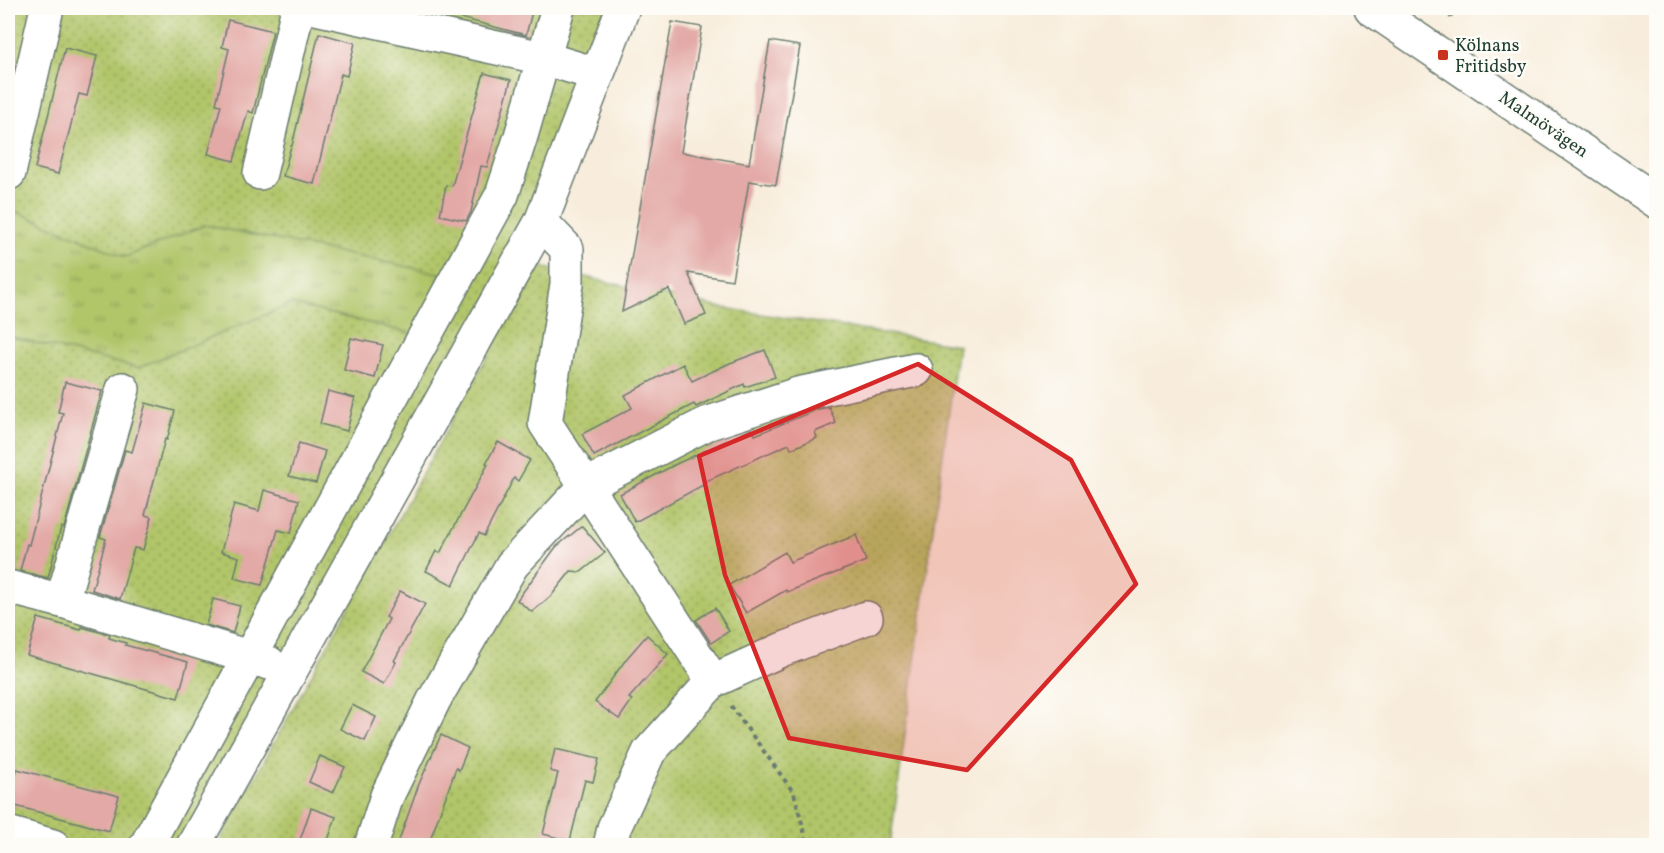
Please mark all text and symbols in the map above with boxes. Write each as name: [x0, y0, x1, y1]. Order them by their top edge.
place label: Kölnans Fritidsby: [1455, 34, 1527, 80]
marker: Kölnans Fritidsby: [1436, 48, 1450, 62]
street label: Malmövägen: [1493, 86, 1593, 165]

